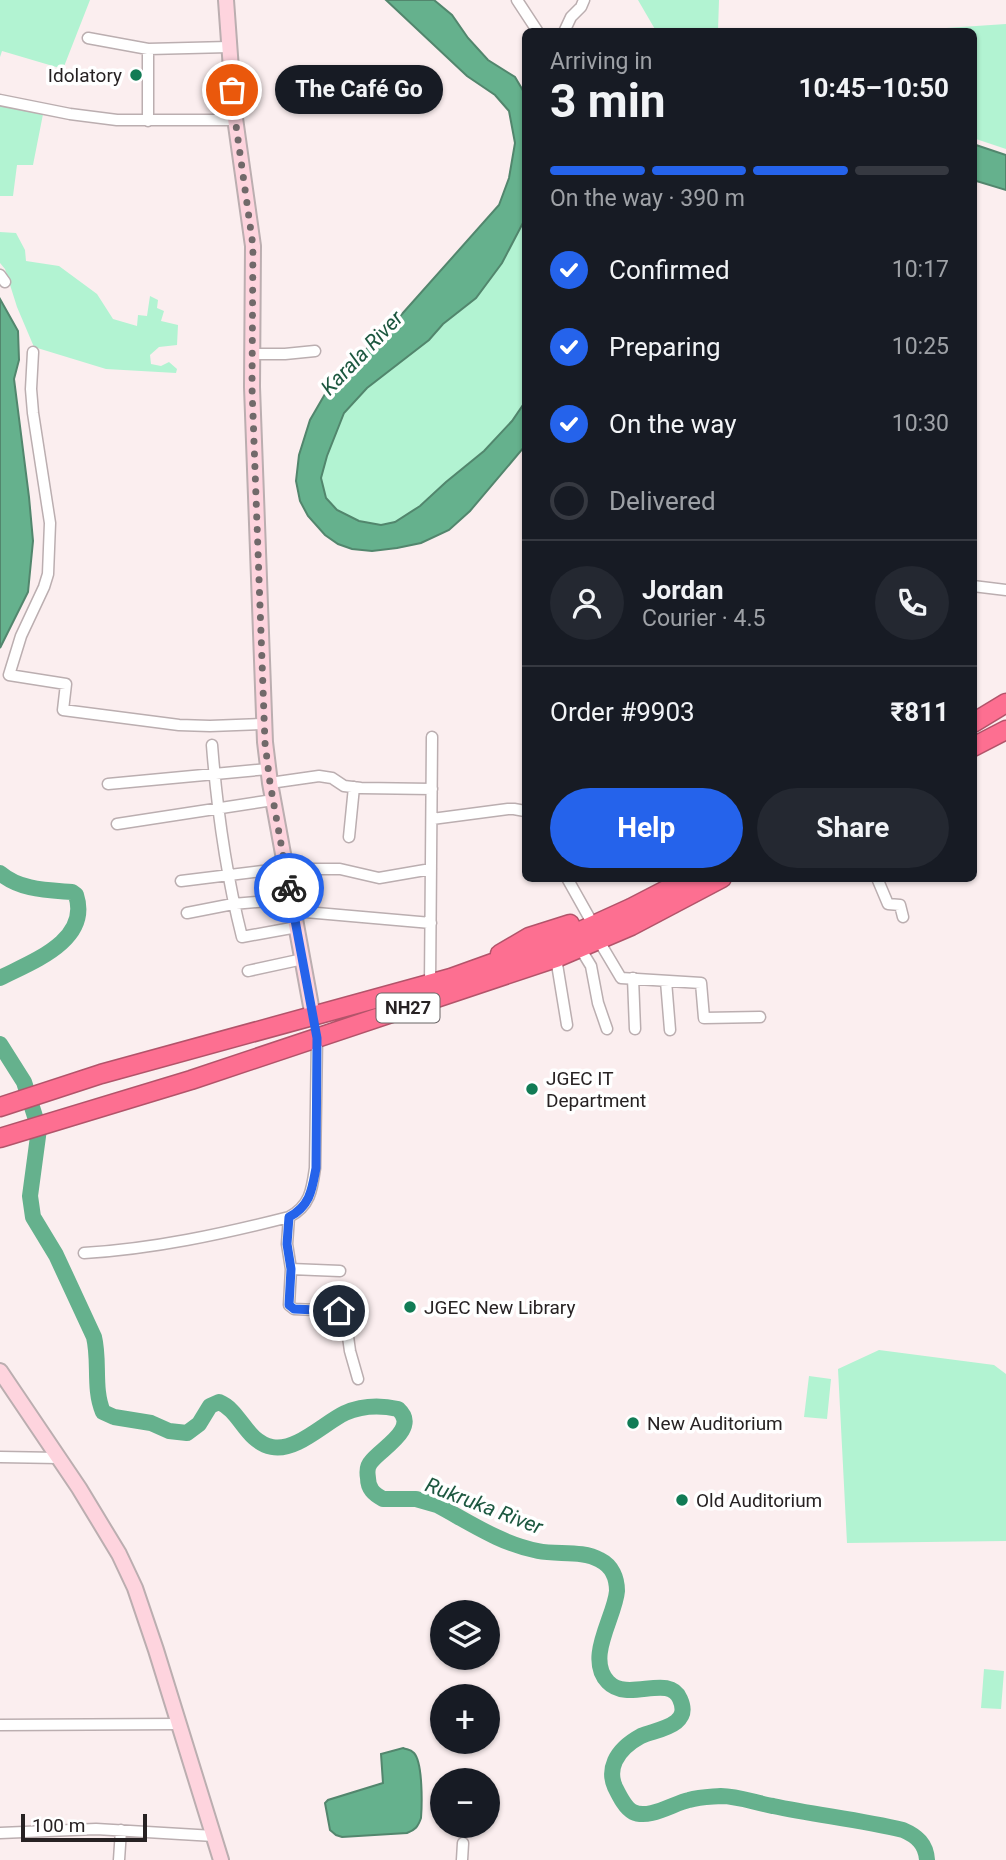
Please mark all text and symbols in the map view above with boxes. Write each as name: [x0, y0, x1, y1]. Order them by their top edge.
text: Arriving in: [550, 48, 653, 75]
pin: [202, 60, 262, 120]
place label: Idolatory: [48, 64, 122, 87]
callout: The Café Go: [274, 66, 442, 114]
marker: Idolatory: [128, 67, 144, 83]
icon: bag: [213, 71, 251, 109]
text: 10:45–10:50: [799, 73, 949, 103]
text: 3 min: [550, 74, 666, 128]
text: The Café Go: [295, 76, 423, 103]
text: On the way · 390 m: [550, 185, 745, 212]
icon: check: [550, 251, 588, 289]
text: Confirmed: [609, 255, 730, 285]
text: 10:17: [892, 256, 949, 283]
water label: Karala River: [316, 305, 409, 400]
icon: check: [550, 328, 588, 366]
text: Preparing: [609, 332, 721, 362]
text: 10:25: [892, 333, 949, 360]
icon: check: [550, 405, 588, 443]
text: On the way: [609, 409, 737, 439]
text: 10:30: [892, 410, 949, 437]
text: Delivered: [609, 486, 716, 516]
button: person: [550, 566, 624, 640]
button: phone: [875, 566, 949, 640]
text: Jordan: [642, 575, 724, 605]
text: Courier · 4.5: [642, 605, 765, 632]
text: Order #9903: [550, 697, 695, 727]
text: ₹811: [891, 697, 949, 727]
button: Help: [550, 788, 743, 868]
button: Share: [757, 788, 949, 868]
courier: [254, 853, 324, 923]
icon: bike: [270, 869, 308, 907]
road number: NH27: [376, 993, 440, 1023]
place label: JGEC IT Department: [546, 1067, 646, 1112]
marker: JGEC IT Department: [524, 1081, 540, 1097]
pin: [309, 1281, 369, 1341]
icon: home: [320, 1292, 358, 1330]
place label: JGEC New Library: [424, 1296, 575, 1319]
marker: JGEC New Library: [402, 1299, 418, 1315]
place label: New Auditorium: [647, 1412, 783, 1435]
marker: New Auditorium: [625, 1415, 641, 1431]
water label: Rukruka River: [422, 1473, 547, 1540]
place label: Old Auditorium: [696, 1489, 822, 1512]
marker: Old Auditorium: [674, 1492, 690, 1508]
map controls: [430, 1600, 500, 1838]
button: layers: [430, 1600, 500, 1670]
button: +: [430, 1684, 500, 1754]
button: −: [430, 1768, 500, 1838]
scale bar: [21, 1811, 147, 1843]
text: 100 m: [32, 1814, 85, 1837]

